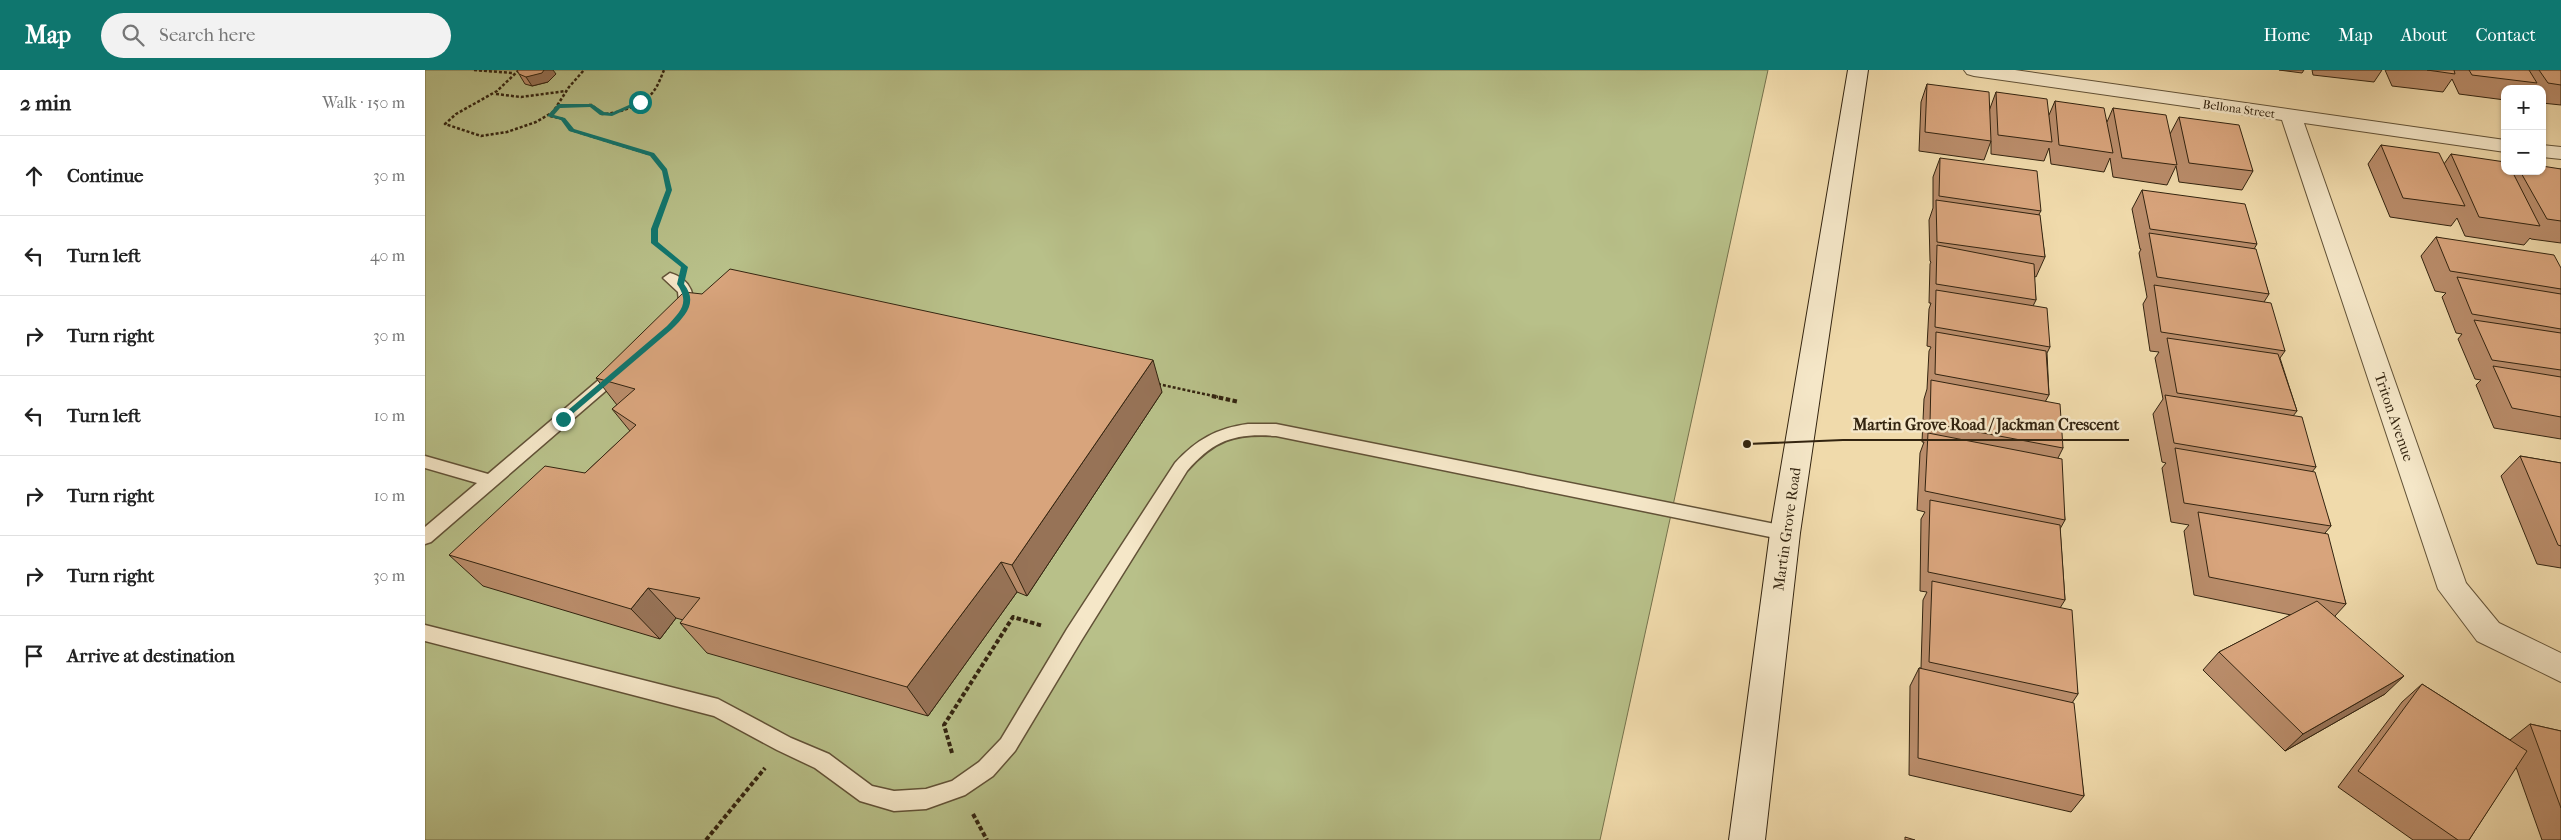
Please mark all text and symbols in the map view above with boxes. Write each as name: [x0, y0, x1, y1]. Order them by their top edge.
search box: [101, 13, 451, 58]
text: Map: [25, 21, 71, 49]
icon: search: [119, 21, 147, 49]
text: Search here: [159, 24, 255, 46]
text: Home: [2263, 25, 2310, 46]
text: Map: [2338, 25, 2373, 46]
text: About: [2401, 25, 2447, 46]
text: Contact: [2475, 25, 2536, 46]
map controls: [2501, 85, 2546, 175]
button: +: [2501, 85, 2546, 130]
text: 2 min: [20, 91, 71, 115]
route start: [629, 91, 652, 114]
text: Walk · 150 m: [322, 93, 405, 112]
street label: Bellona Street: [2202, 97, 2277, 121]
button: −: [2501, 130, 2546, 175]
icon: ahead: [20, 162, 48, 190]
text: Continue: [67, 165, 143, 187]
text: 30 m: [373, 166, 405, 185]
icon: left: [20, 242, 48, 270]
text: Turn left: [67, 245, 141, 267]
text: 40 m: [370, 246, 405, 265]
icon: right: [20, 322, 48, 350]
text: Turn right: [67, 325, 154, 347]
text: 30 m: [373, 326, 405, 345]
street label: Triton Avenue: [2370, 370, 2418, 464]
icon: left: [20, 402, 48, 430]
text: Turn left: [67, 405, 141, 427]
text: 10 m: [374, 406, 405, 425]
route end: [552, 408, 575, 431]
callout: Martin Grove Road / Jackman Crescent: [1843, 409, 2129, 440]
text: Martin Grove Road / Jackman Crescent: [1852, 415, 2119, 435]
street label: Martin Grove Road: [1769, 465, 1805, 592]
icon: right: [20, 482, 48, 510]
text: Turn right: [67, 485, 154, 507]
text: 10 m: [374, 486, 405, 505]
icon: right: [20, 562, 48, 590]
text: Turn right: [67, 565, 154, 587]
text: 30 m: [373, 566, 405, 585]
icon: arrive: [20, 642, 48, 670]
text: Arrive at destination: [67, 645, 235, 667]

